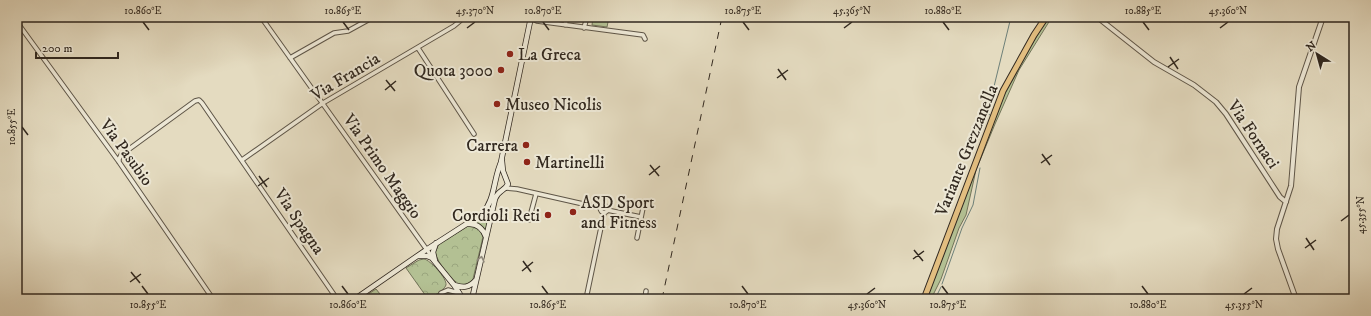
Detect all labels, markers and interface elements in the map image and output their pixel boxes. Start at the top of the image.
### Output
text: 10.860°E [124,5,162,17]
text: 10.865°E [325,5,361,17]
text: 45.370°N [456,5,494,17]
text: 10.870°E [524,5,562,17]
text: 10.875°E [725,5,761,17]
text: 45.365°N [833,5,871,17]
text: 10.880°E [924,5,962,17]
text: 10.885°E [1125,5,1161,17]
text: 45.360°N [1209,5,1247,17]
scale bar [36,34,118,60]
north arrow [1297,34,1337,74]
text: N [1304,39,1319,55]
text: 200 m [42,41,72,56]
place label: La Greca [518,44,582,66]
street label: Via Francia [306,47,385,107]
marker: La Greca [505,49,515,59]
place label: Quota 3000 [414,60,493,82]
marker: Quota 3000 [496,65,506,75]
street label: Variante Grezzanella [930,81,1004,220]
place label: Museo Nicolis [505,94,602,116]
street label: Via Fornaci [1222,95,1284,173]
marker: Museo Nicolis [492,99,502,109]
text: 10.855°E [6,109,18,145]
street label: Via Primo Maggio [337,109,426,223]
street label: Via Pasubio [94,114,158,190]
place label: Carrera [466,135,519,157]
marker: Carrera [521,140,531,150]
place label: Martinelli [535,152,604,174]
marker: Martinelli [522,157,532,167]
street label: Via Spagna [269,184,330,259]
place label: ASD Sport and Fitness [581,192,657,234]
text: 45.355°N [1355,196,1367,234]
place label: Cordioli Reti [452,205,540,227]
marker: ASD Sport and Fitness [568,207,578,217]
marker: Cordioli Reti [543,210,553,220]
one-way arrow [477,256,485,262]
text: 10.855°E [130,299,166,311]
text: 10.860°E [329,299,367,311]
text: 10.865°E [530,299,566,311]
text: 10.870°E [729,299,767,311]
text: 45.360°N [848,299,886,311]
text: 10.875°E [930,299,966,311]
text: 10.880°E [1129,299,1167,311]
text: 45.355°N [1225,299,1263,311]

